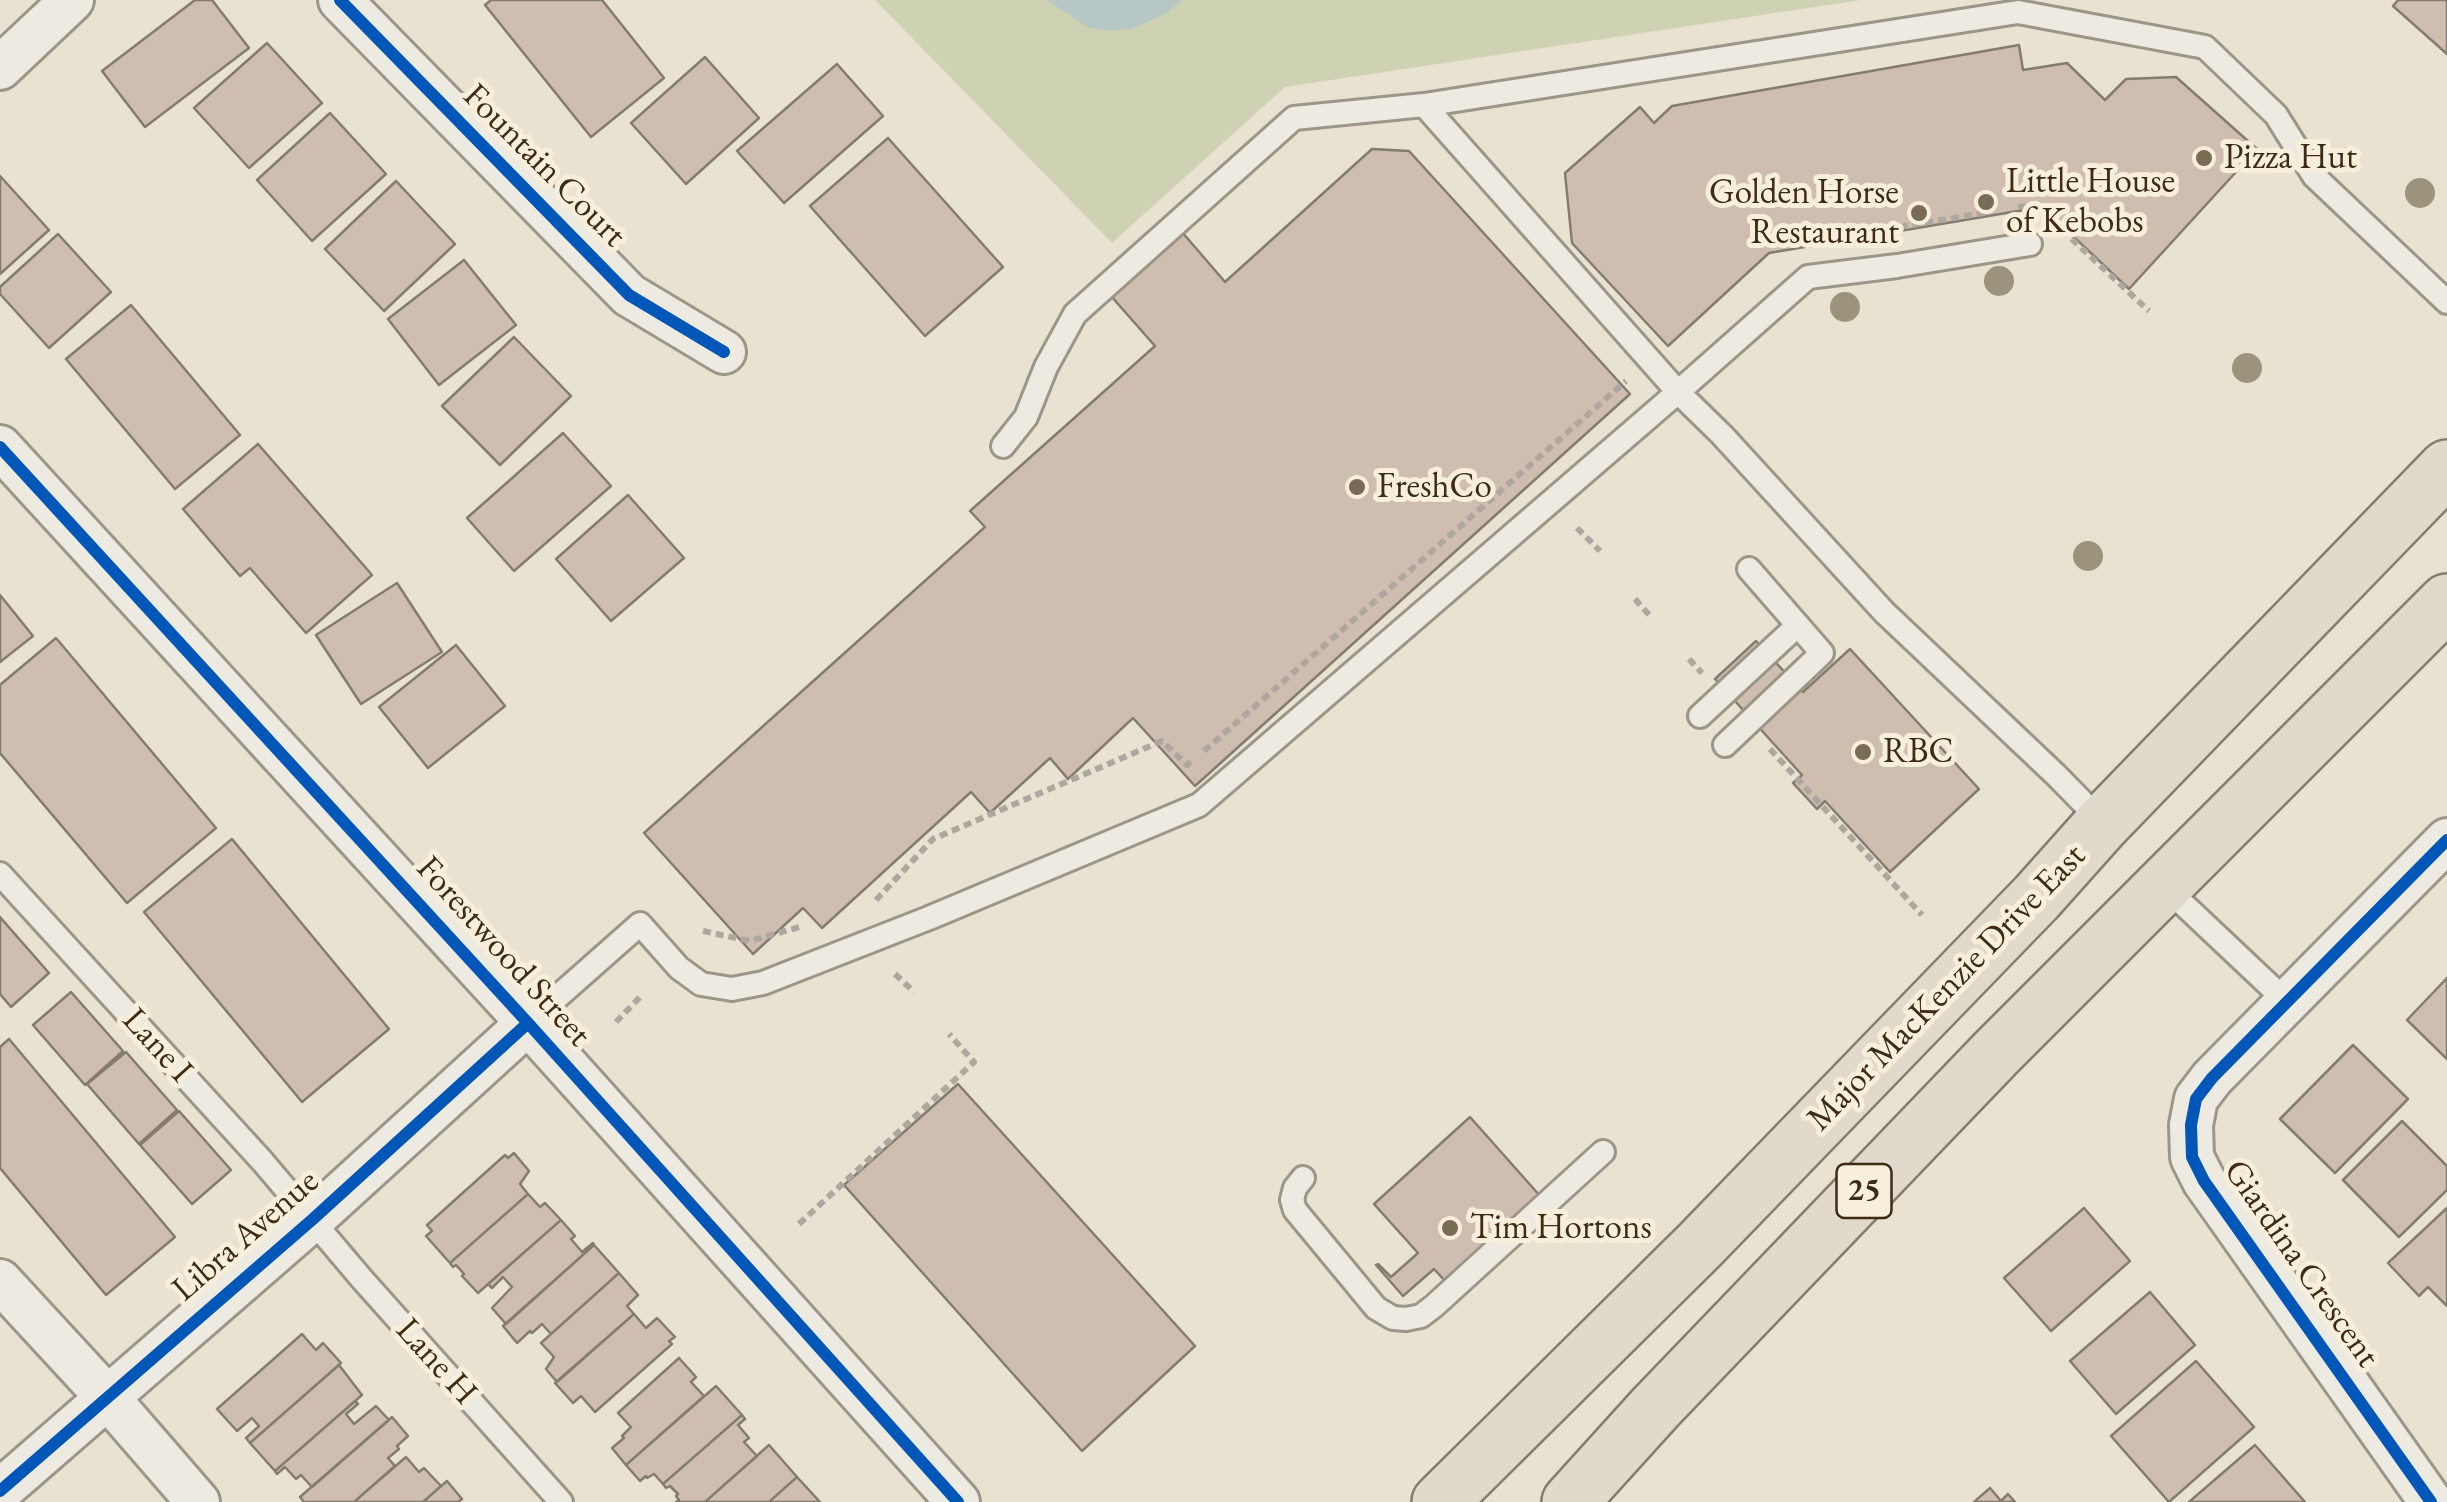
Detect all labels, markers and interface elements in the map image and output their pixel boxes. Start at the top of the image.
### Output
street label: Fountain Court [454,76,634,256]
place label: Pizza Hut [2224,137,2357,179]
marker: Pizza Hut [2193,147,2215,169]
place label: Little House of Kebobs [2006,161,2175,243]
place label: Golden Horse Restaurant [1709,172,1899,254]
marker: Little House of Kebobs [1975,191,1997,213]
marker: Golden Horse Restaurant [1908,202,1930,224]
place label: FreshCo [1377,466,1492,508]
marker: FreshCo [1346,476,1368,498]
place label: RBC [1883,731,1953,773]
marker: RBC [1852,741,1874,763]
street label: Major MacKenzie Drive East [1799,836,2095,1140]
street label: Forestwood Street [407,848,599,1056]
street label: Lane I [113,1000,201,1092]
street label: Giardina Crescent [2214,1152,2388,1376]
street label: Libra Avenue [164,1161,328,1311]
road number: 25 [1836,1164,1892,1218]
place label: Tim Hortons [1470,1207,1652,1249]
marker: Tim Hortons [1439,1217,1461,1239]
street label: Lane H [386,1310,486,1414]

